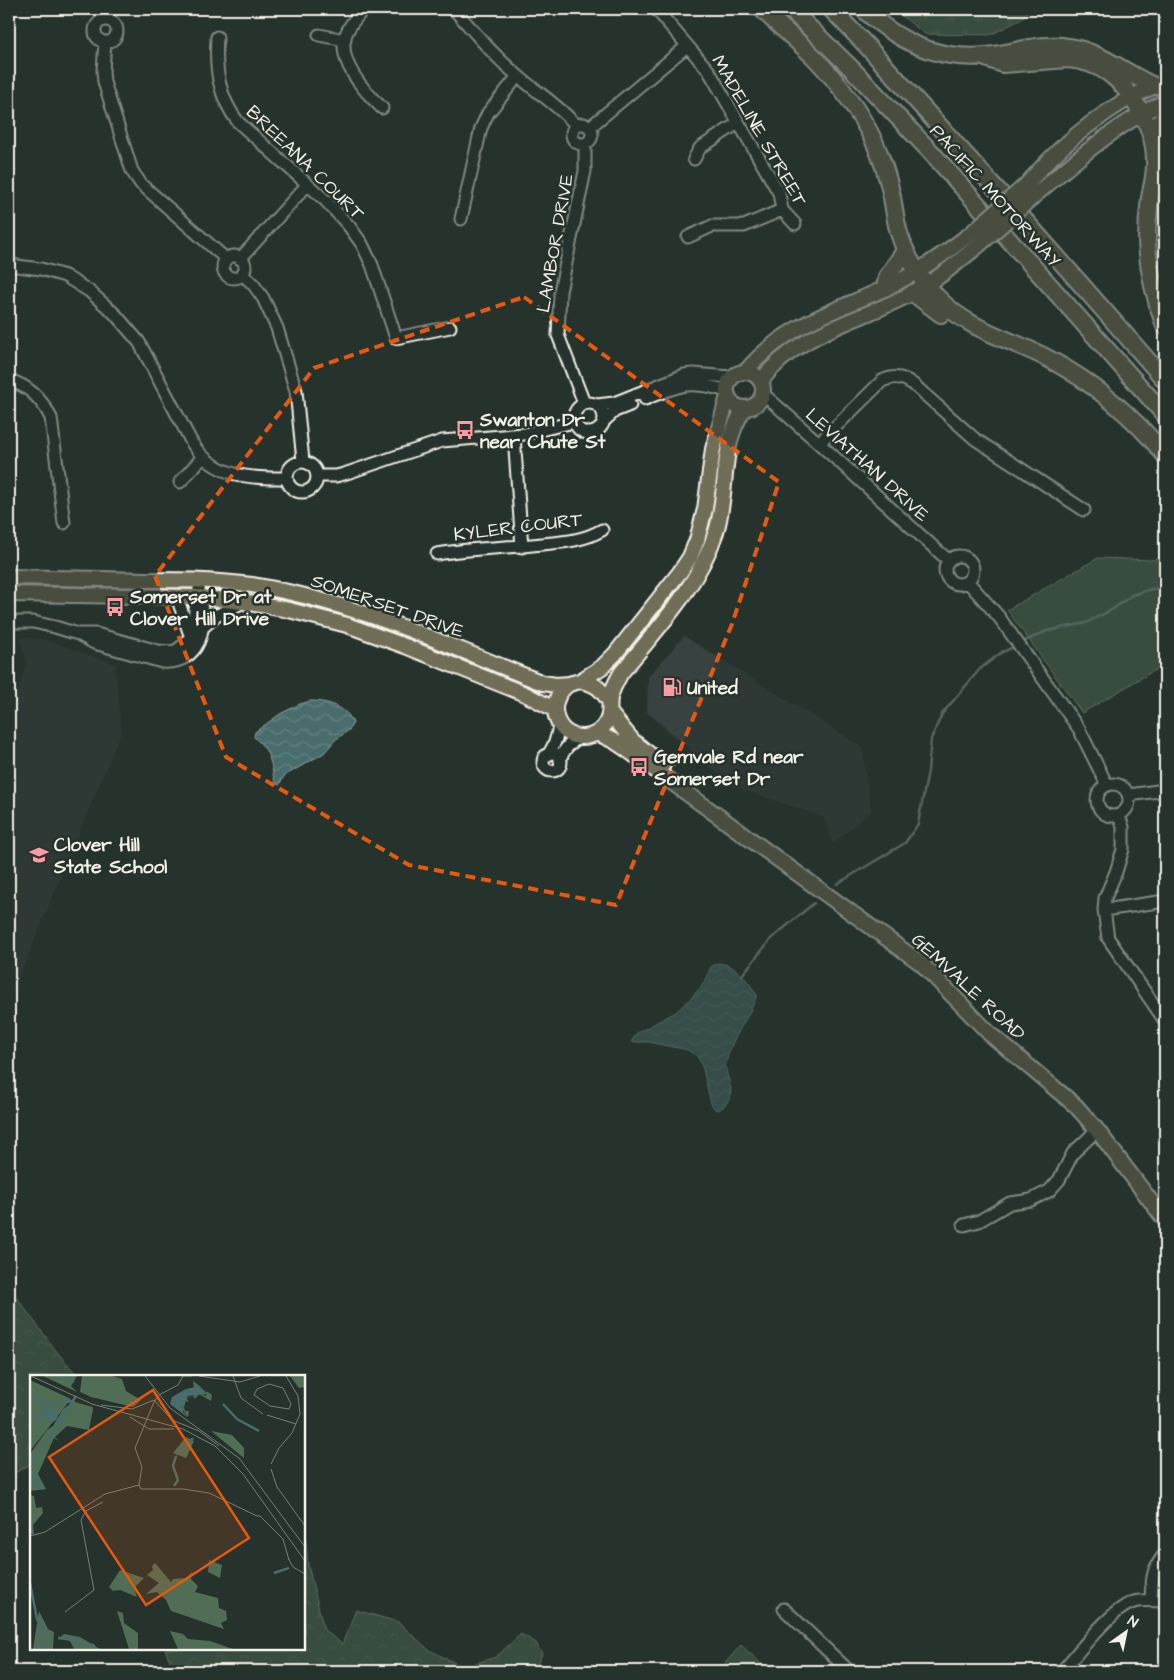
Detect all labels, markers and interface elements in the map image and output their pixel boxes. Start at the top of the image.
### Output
street label: MADELINE STREET [704,50,813,211]
street label: BREEANA COURT [240,99,370,227]
street label: PACIFIC MOTORWAY [923,118,1067,274]
street label: LAMBOR DRIVE [530,172,581,315]
street label: LEVIATHAN DRIVE [799,402,935,528]
place label: Swanton Dr near Chute St [479,407,606,456]
bus stop icon: Swanton Dr near Chute St [454,419,476,441]
street label: KYLER COURT [452,506,584,549]
street label: SOMERSET DRIVE [307,568,468,645]
place label: Somerset Dr at Clover Hill Drive [129,584,272,633]
bus stop icon: Somerset Dr at Clover Hill Drive [104,596,126,618]
place label: United [687,675,738,702]
fuel station icon: United [661,676,683,698]
place label: Gemvale Rd near Somerset Dr [653,744,804,793]
bus stop icon: Gemvale Rd near Somerset Dr [628,756,650,778]
place label: Clover Hill State School [53,832,167,881]
school or university icon: Clover Hill State School [28,844,50,866]
street label: GEMVALE ROAD [905,927,1031,1047]
inset map [30,1375,305,1650]
north arrow [1102,1608,1152,1658]
text: N [1123,1611,1142,1633]

